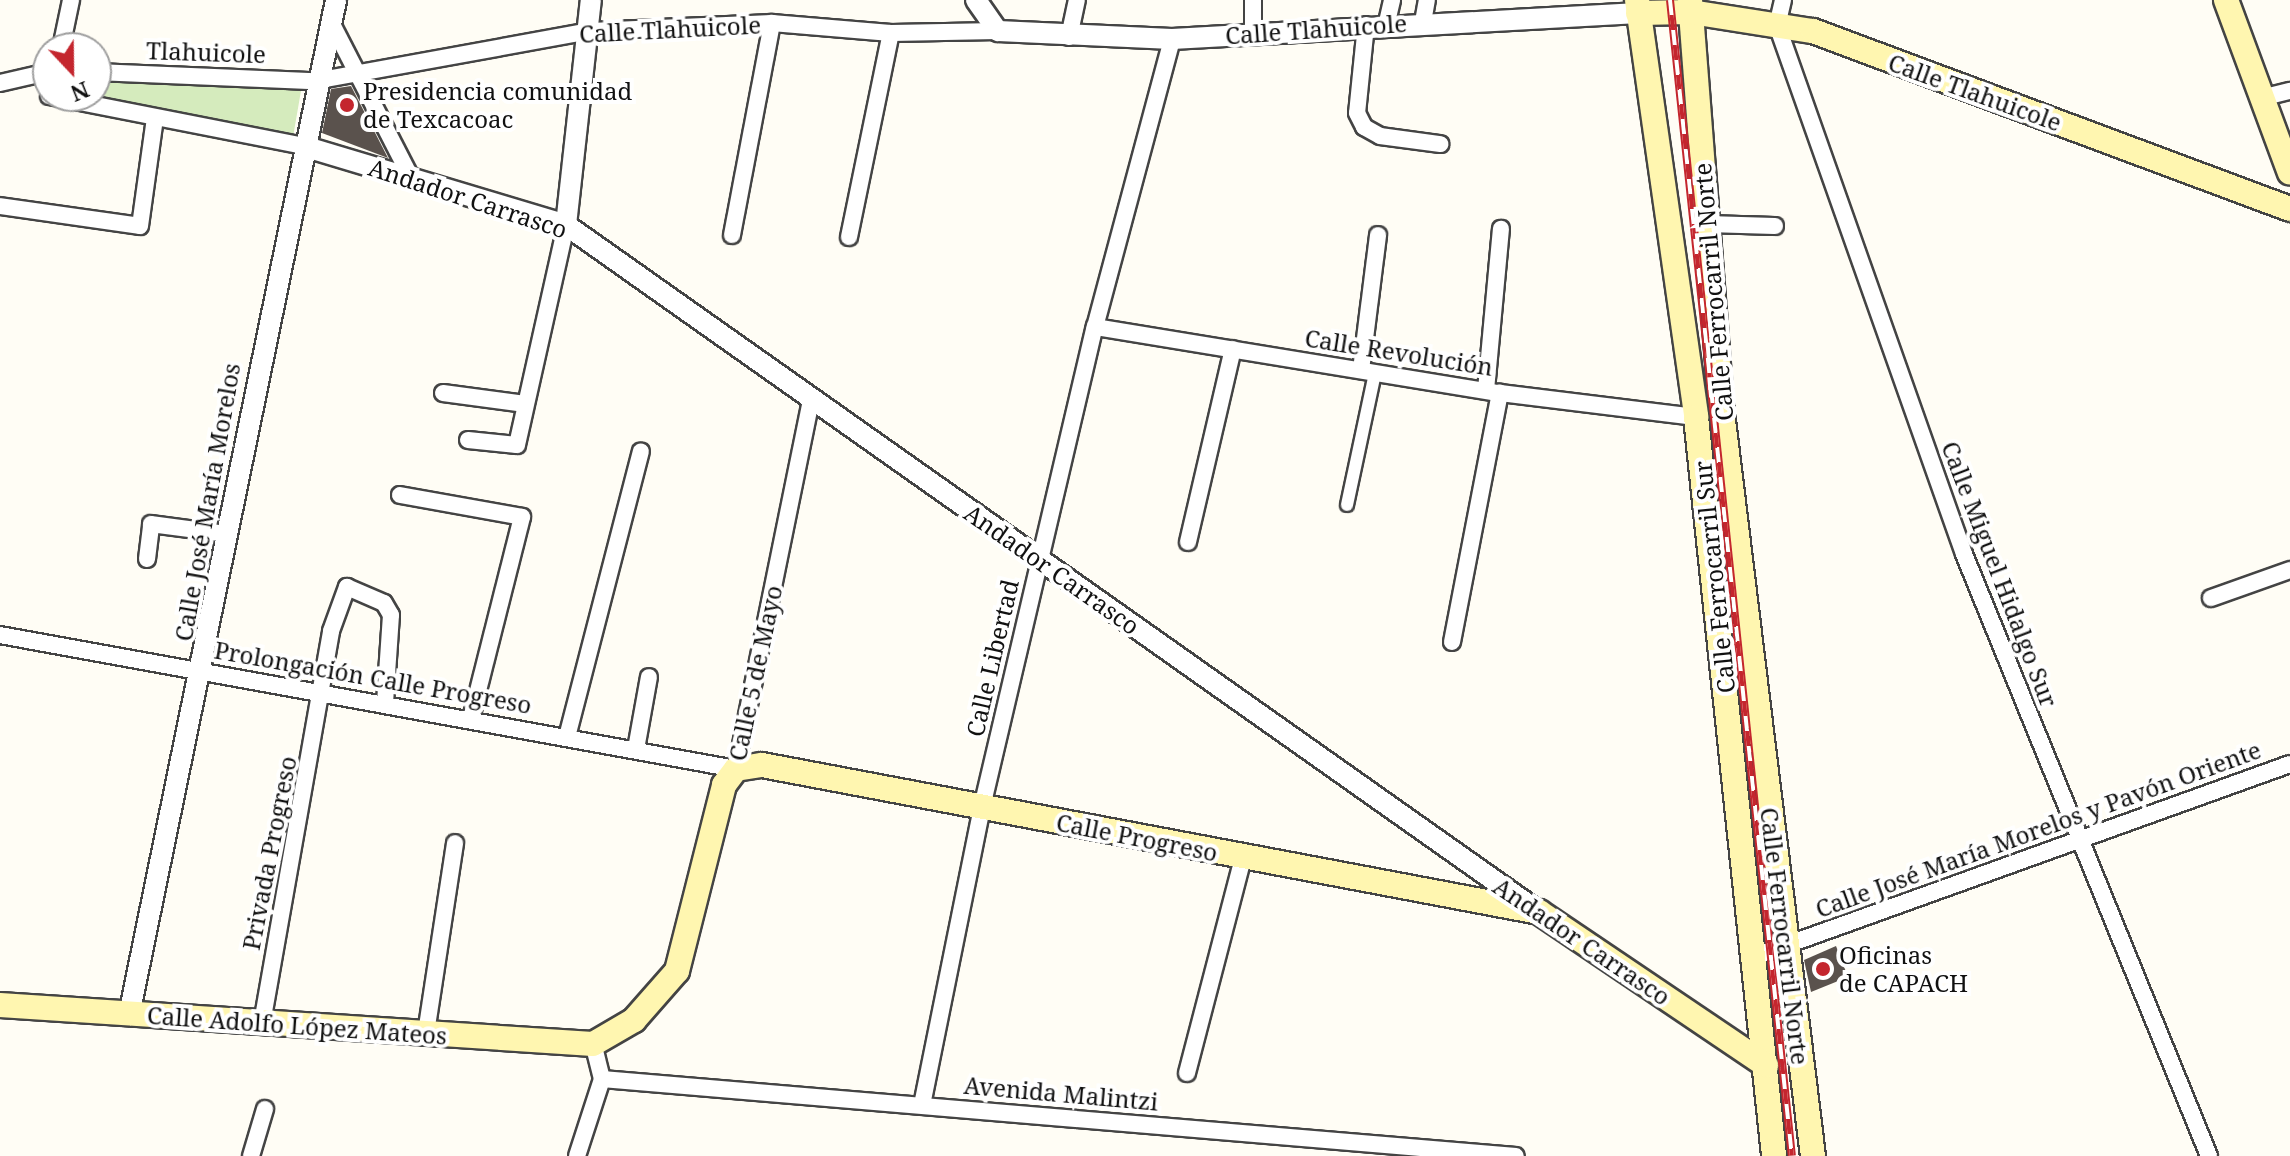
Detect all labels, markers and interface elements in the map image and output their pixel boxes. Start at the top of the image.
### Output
street label: Calle Tlahuicole [1224,8,1408,50]
street label: Calle Tlahuicole [578,10,762,48]
north arrow [32,32,112,112]
street label: Tlahuicole [146,36,266,68]
street label: Calle Tlahuicole [1885,47,2065,137]
text: N [67,75,94,110]
place label: Presidencia comunidad de Texcacoac [363,77,632,133]
marker: Presidencia comunidad de Texcacoac [338,96,356,114]
street label: Andador Carrasco [365,152,571,244]
street label: Calle Ferrocarril Norte [1687,162,1739,422]
street label: Calle Revolución [1303,323,1495,381]
street label: Calle José María Morelos [168,361,246,643]
street label: Calle Miguel Hidalgo Sur [1936,437,2064,711]
street label: Calle Ferrocarril Sur [1687,459,1741,695]
street label: Andador Carrasco [959,498,1145,640]
street label: Calle Libertad [960,577,1024,739]
street label: Calle 5 de Mayo [722,583,788,763]
street label: Prolongación Calle Progreso [212,635,534,719]
street label: Calle José María Morelos y Pavón Oriente [1811,735,2265,923]
street label: Privada Progreso [236,754,302,952]
street label: Calle Ferrocarril Norte [1755,806,1815,1066]
street label: Calle Progreso [1054,807,1220,867]
street label: Andador Carrasco [1488,871,1676,1011]
place label: Oficinas de CAPACH [1839,941,1968,997]
marker: Oficinas de CAPACH [1814,960,1832,978]
street label: Calle Adolfo López Mateos [146,1000,448,1050]
street label: Avenida Malintzi [963,1070,1159,1116]

